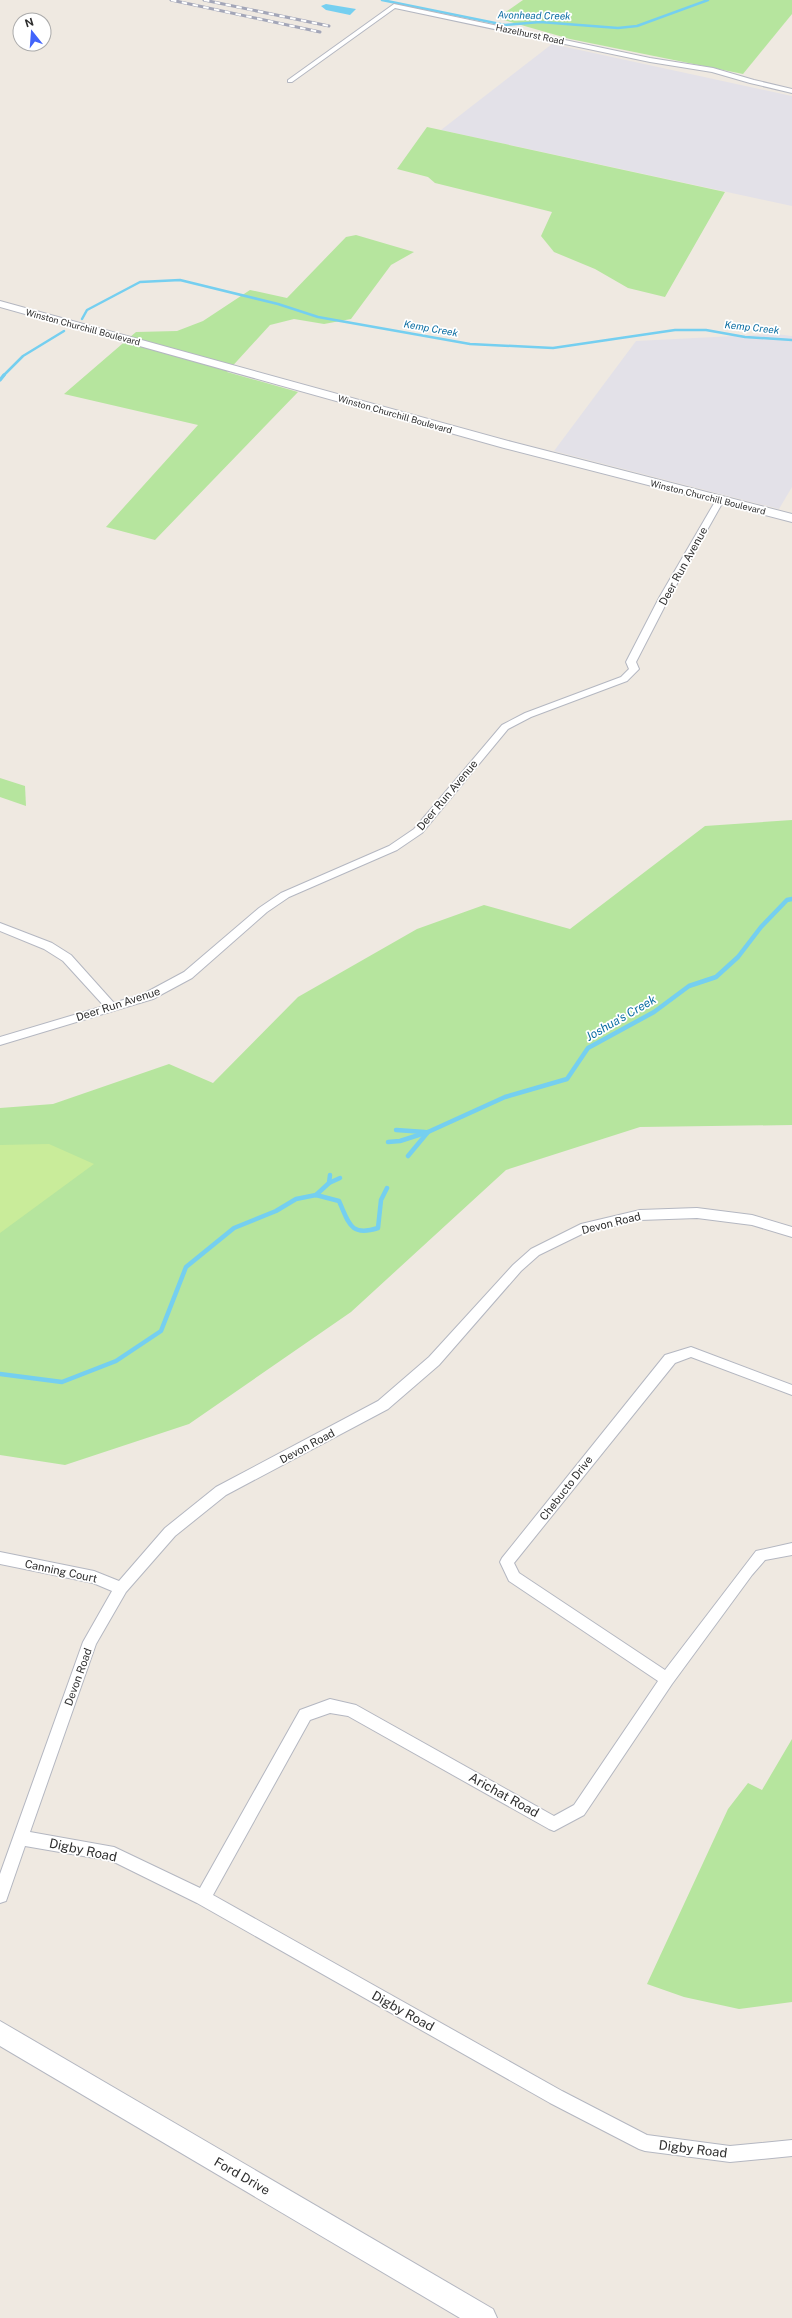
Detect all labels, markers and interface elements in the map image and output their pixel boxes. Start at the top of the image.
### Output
water label: Avonhead Creek [497,8,571,22]
north arrow [12,12,52,52]
text: N [23,15,35,29]
street label: Hazelhurst Road [495,21,565,47]
street label: Winston Churchill Boulevard [24,306,142,348]
water label: Kemp Creek [403,317,460,339]
water label: Kemp Creek [724,318,780,336]
street label: Winston Churchill Boulevard [337,392,453,436]
street label: Winston Churchill Boulevard [649,477,767,517]
street label: Deer Run Avenue [656,525,710,607]
street label: Deer Run Avenue [414,758,480,832]
street label: Deer Run Avenue [74,985,162,1023]
water label: Joshua's Creek [583,992,659,1044]
street label: Devon Road [580,1210,642,1236]
street label: Devon Road [277,1427,337,1465]
street label: Chebucto Drive [537,1454,595,1522]
street label: Canning Court [24,1557,98,1585]
street label: Devon Road [62,1647,94,1707]
street label: Arichat Road [466,1770,542,1820]
street label: Digby Road [48,1836,118,1864]
street label: Digby Road [369,1988,437,2034]
street label: Digby Road [658,2137,728,2161]
street label: Ford Drive [211,2154,273,2198]

